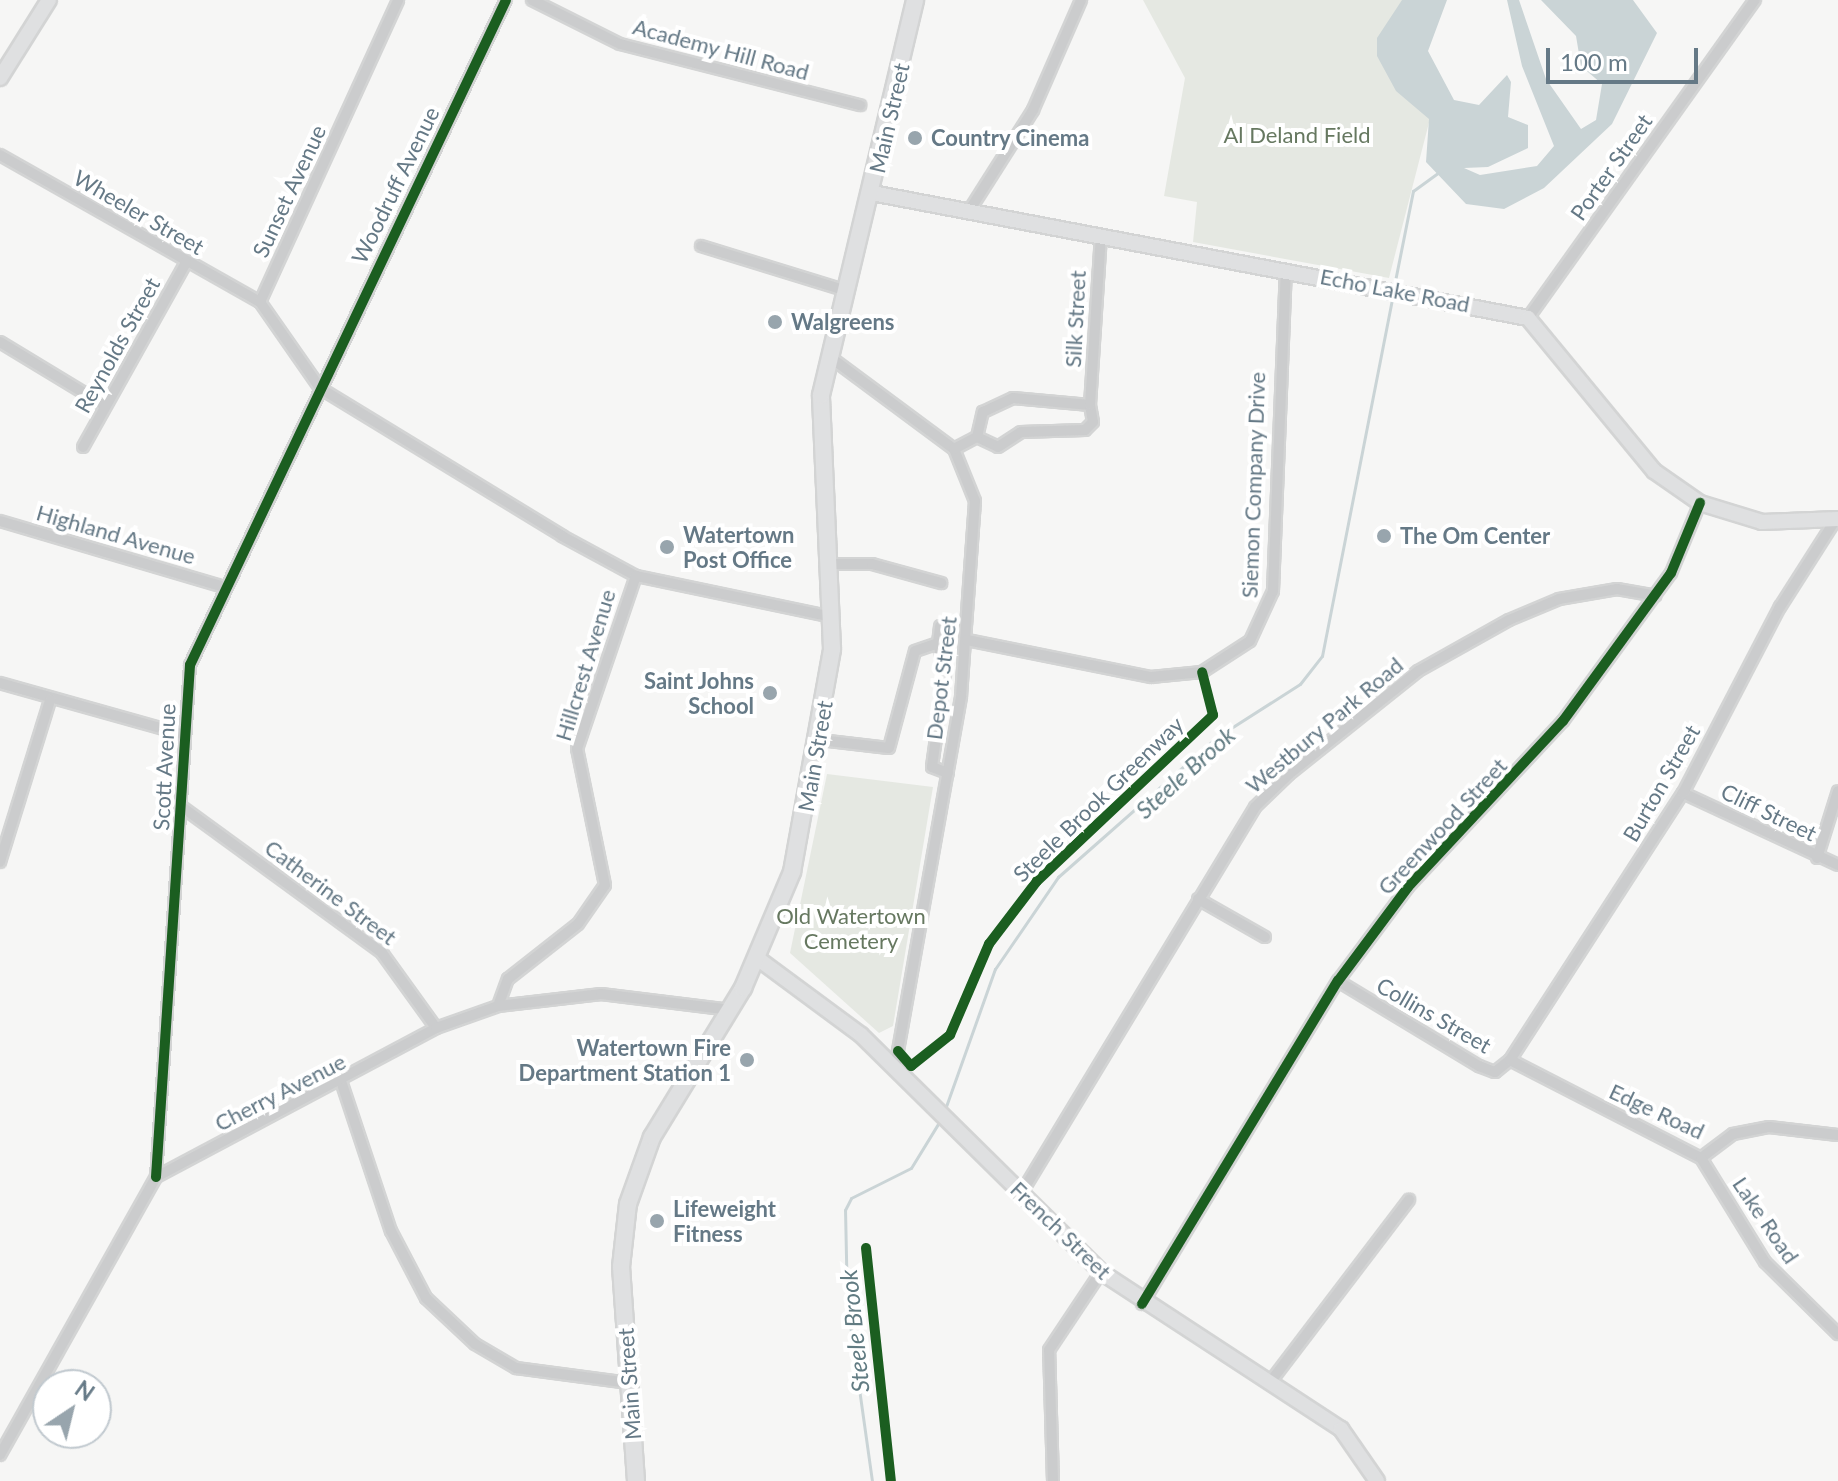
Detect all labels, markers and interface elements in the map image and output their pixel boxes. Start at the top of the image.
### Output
street label: Academy Hill Road [630,13,812,85]
scale bar [1550,32,1702,82]
text: 100 m [1560,47,1628,76]
street label: Main Street [864,60,914,176]
street label: Woodruff Avenue [345,102,445,268]
street label: Porter Street [1565,109,1657,225]
street label: Sunset Avenue [247,120,331,262]
park label: Al Deland Field [1223,122,1371,148]
place label: Country Cinema [931,125,1090,151]
marker: Country Cinema [906,129,924,147]
street label: Wheeler Street [69,164,209,260]
street label: Echo Lake Road [1318,263,1472,317]
street label: Silk Street [1059,270,1091,368]
street label: Reynolds Street [69,273,165,417]
place label: Walgreens [791,309,894,335]
marker: Walgreens [766,313,784,331]
street label: Siemon Company Drive [1236,371,1270,599]
street label: Highland Avenue [33,499,199,569]
place label: Watertown Post Office [683,521,794,572]
place label: The Om Center [1400,523,1550,549]
marker: The Om Center [1375,527,1393,545]
marker: Watertown Post Office [658,538,676,556]
street label: Hillcrest Avenue [549,586,621,744]
street label: Depot Street [920,615,962,741]
street label: Westbury Park Road [1240,651,1408,799]
place label: Saint Johns School [643,667,754,718]
marker: Saint Johns School [761,684,779,702]
street label: Main Street [792,698,838,814]
street label: Scott Avenue [147,702,181,832]
street label: Steele Brook Greenway [1007,711,1189,887]
water label: Steele Brook [1129,720,1241,824]
street label: Burton Street [1617,720,1705,846]
street label: Greenwood Street [1372,752,1512,900]
street label: Cliff Street [1717,777,1821,847]
street label: Catherine Street [260,834,402,950]
park label: Old Watertown Cemetery [776,902,926,954]
street label: Collins Street [1372,972,1496,1058]
place label: Watertown Fire Department Station 1 [519,1034,731,1086]
street label: Cherry Avenue [210,1047,350,1137]
marker: Watertown Fire Department Station 1 [738,1051,756,1069]
street label: Edge Road [1605,1078,1709,1144]
street label: Lake Road [1727,1172,1805,1268]
street label: French Street [1005,1176,1117,1284]
place label: Lifeweight Fitness [673,1195,776,1246]
marker: Lifeweight Fitness [648,1212,666,1230]
water label: Steele Brook [833,1268,875,1394]
street label: Main Street [612,1327,646,1441]
north arrow [32,1369,112,1449]
text: N [70,1375,100,1406]

